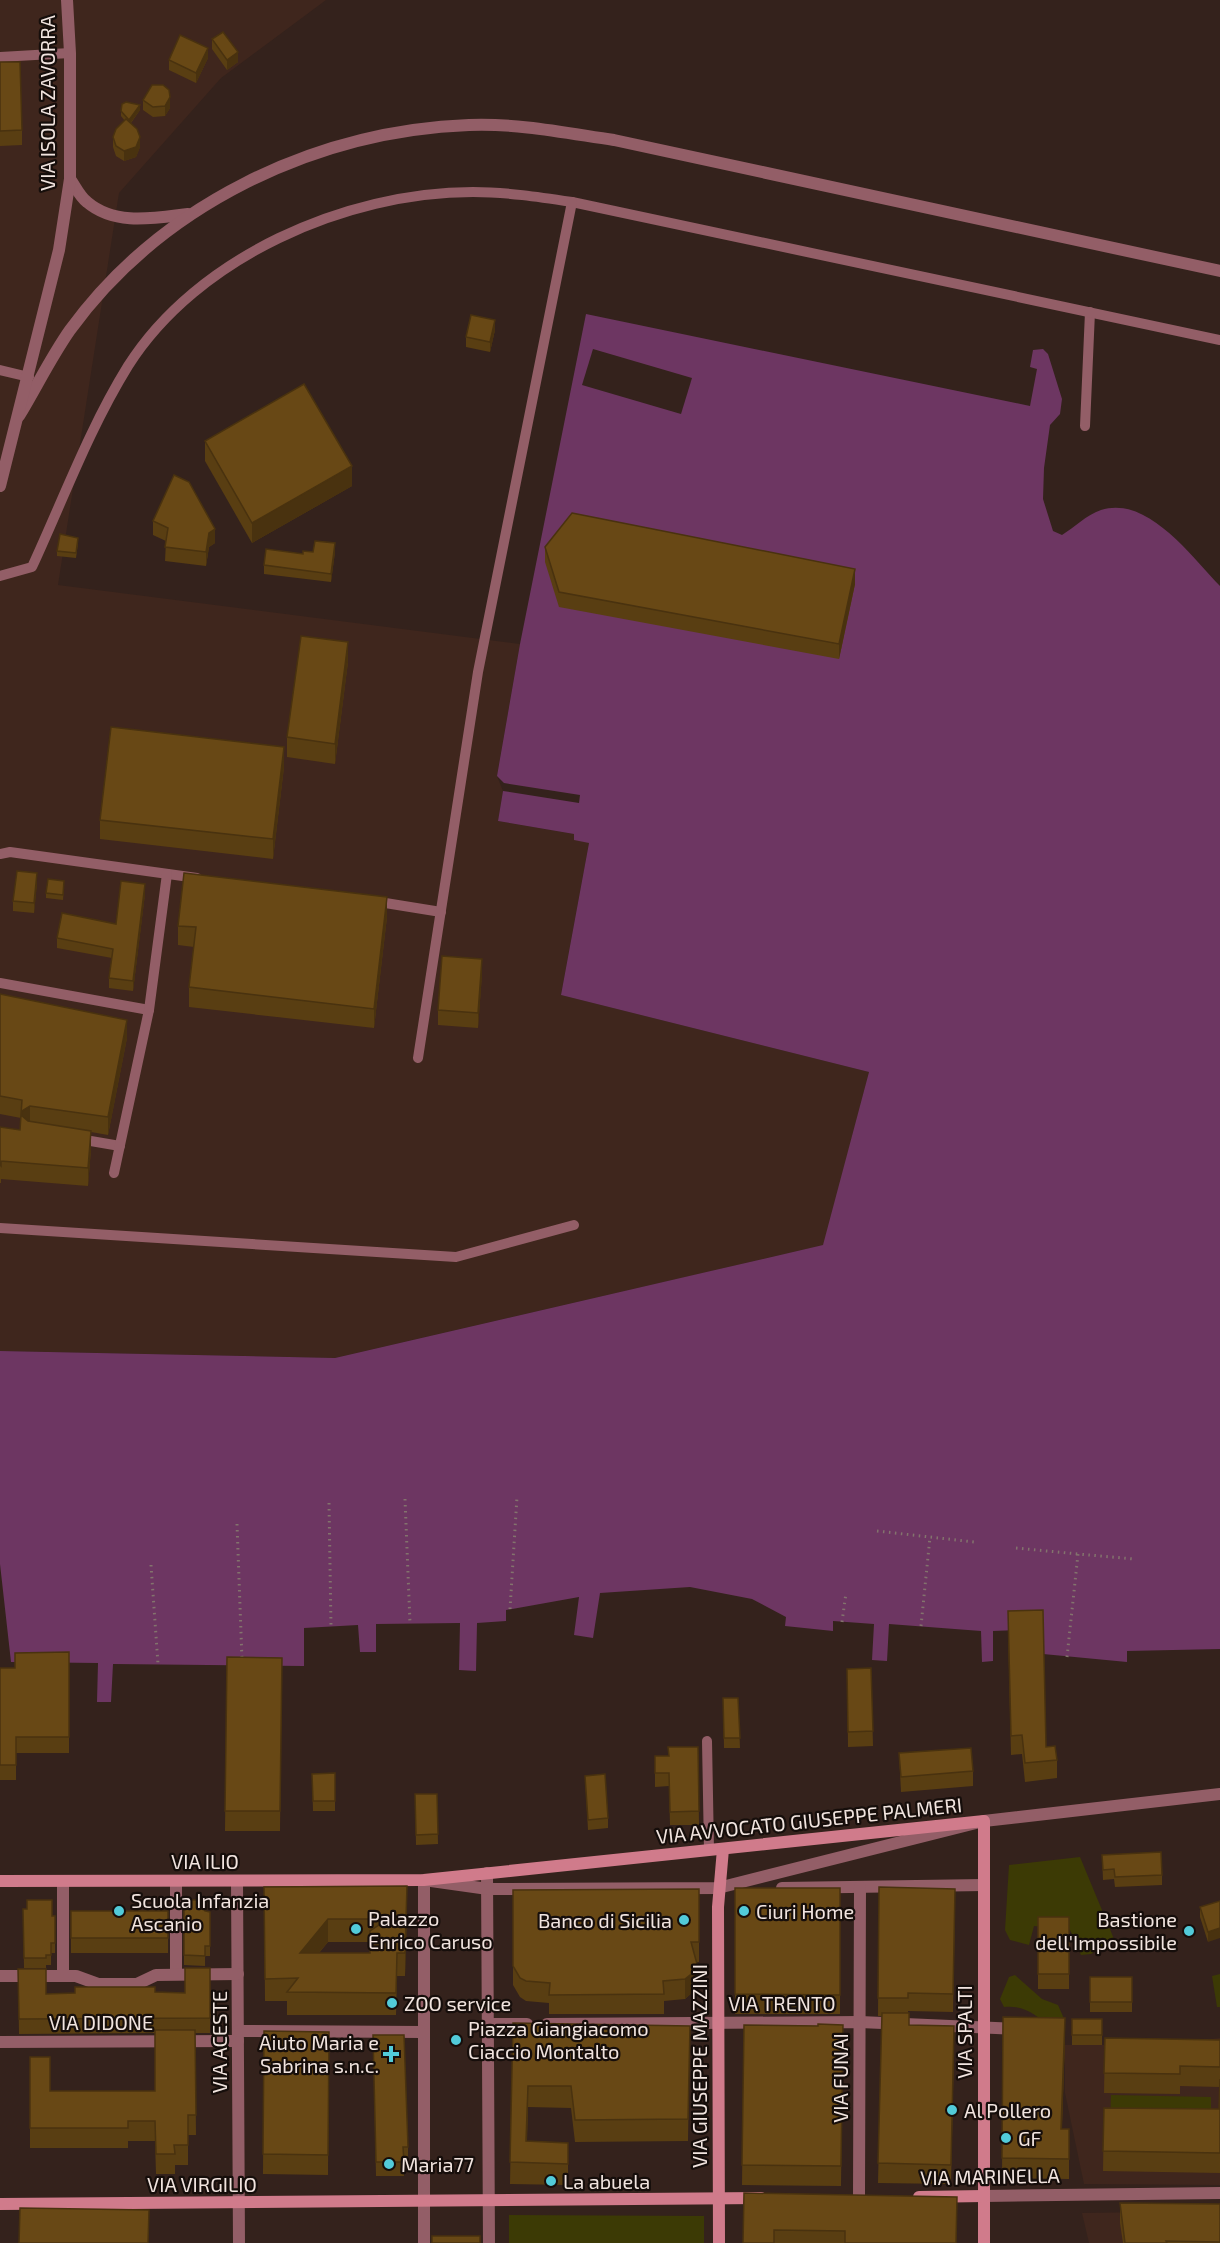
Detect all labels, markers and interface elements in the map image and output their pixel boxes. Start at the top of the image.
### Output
street label: VIA ISOLA ZAVORRA [35,14,59,191]
street label: VIA AVVOCATO GIUSEPPE PALMERI [655,1792,963,1848]
street label: VIA ILIO [171,1849,239,1873]
place label: Scuola Infanzia Ascanio [131,1888,269,1935]
place label: Ciuri Home [756,1899,854,1923]
marker: Scuola Infanzia Ascanio [112,1904,126,1918]
marker: Ciuri Home [737,1904,751,1918]
place label: Palazzo Enrico Caruso [368,1906,493,1953]
place label: Bastione dell'Impossibile [1035,1907,1177,1954]
place label: Banco di Sicilia [538,1908,672,1932]
marker: Banco di Sicilia [677,1913,691,1927]
marker: Palazzo Enrico Caruso [349,1922,363,1936]
marker: Bastione dell'Impossibile [1182,1924,1196,1938]
street label: VIA GIUSEPPE MAZZINI [687,1964,711,2168]
street label: VIA SPALTI [952,1985,976,2079]
street label: VIA ACESTE [207,1991,231,2093]
place label: ZOO service [404,1991,511,2015]
street label: VIA TRENTO [728,1991,836,2015]
marker: ZOO service [385,1996,399,2010]
street label: VIA DIDONE [49,2010,153,2034]
place label: Piazza Giangiacomo Ciaccio Montalto [468,2016,649,2063]
place label: Aiuto Maria e Sabrina s.n.c. [259,2030,379,2077]
marker: Piazza Giangiacomo Ciaccio Montalto [449,2033,463,2047]
street label: VIA FUNAI [828,2033,852,2123]
marker: Aiuto Maria e Sabrina s.n.c. [384,2047,398,2061]
place label: Al Pollero [964,2098,1051,2122]
marker: Al Pollero [945,2103,959,2117]
place label: GF [1018,2126,1042,2150]
marker: GF [999,2131,1013,2145]
place label: Maria77 [401,2152,474,2176]
marker: Maria77 [382,2157,396,2171]
street label: VIA MARINELLA [920,2163,1061,2189]
place label: La abuela [563,2169,650,2193]
street label: VIA VIRGILIO [147,2172,257,2196]
marker: La abuela [544,2174,558,2188]

